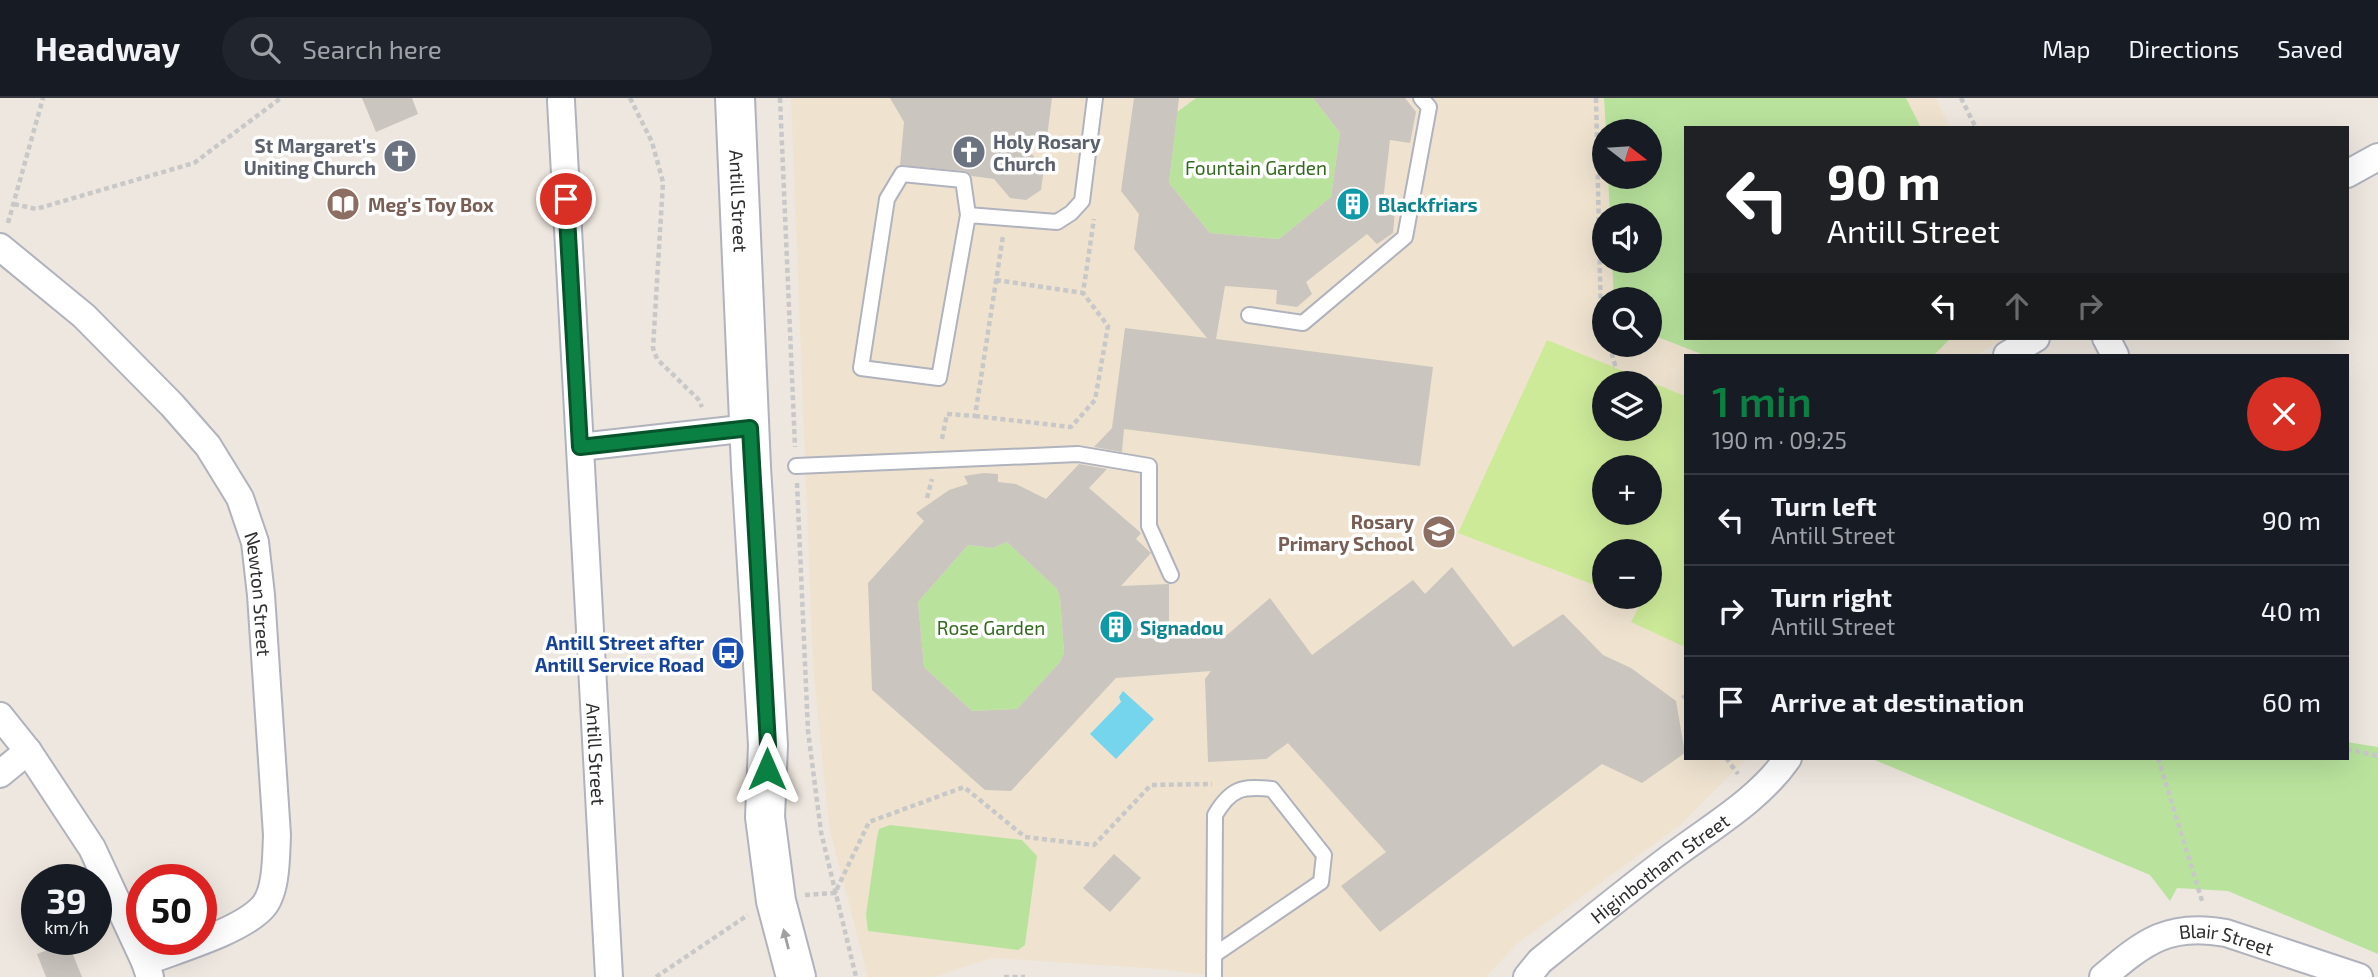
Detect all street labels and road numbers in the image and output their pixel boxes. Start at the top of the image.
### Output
street label: Antill Street [726,149,753,253]
street label: Newton Street [241,528,277,657]
street label: Antill Street [582,702,611,806]
street label: Higinbotham Street [1585,808,1733,928]
street label: Blair Street [2177,918,2277,959]

